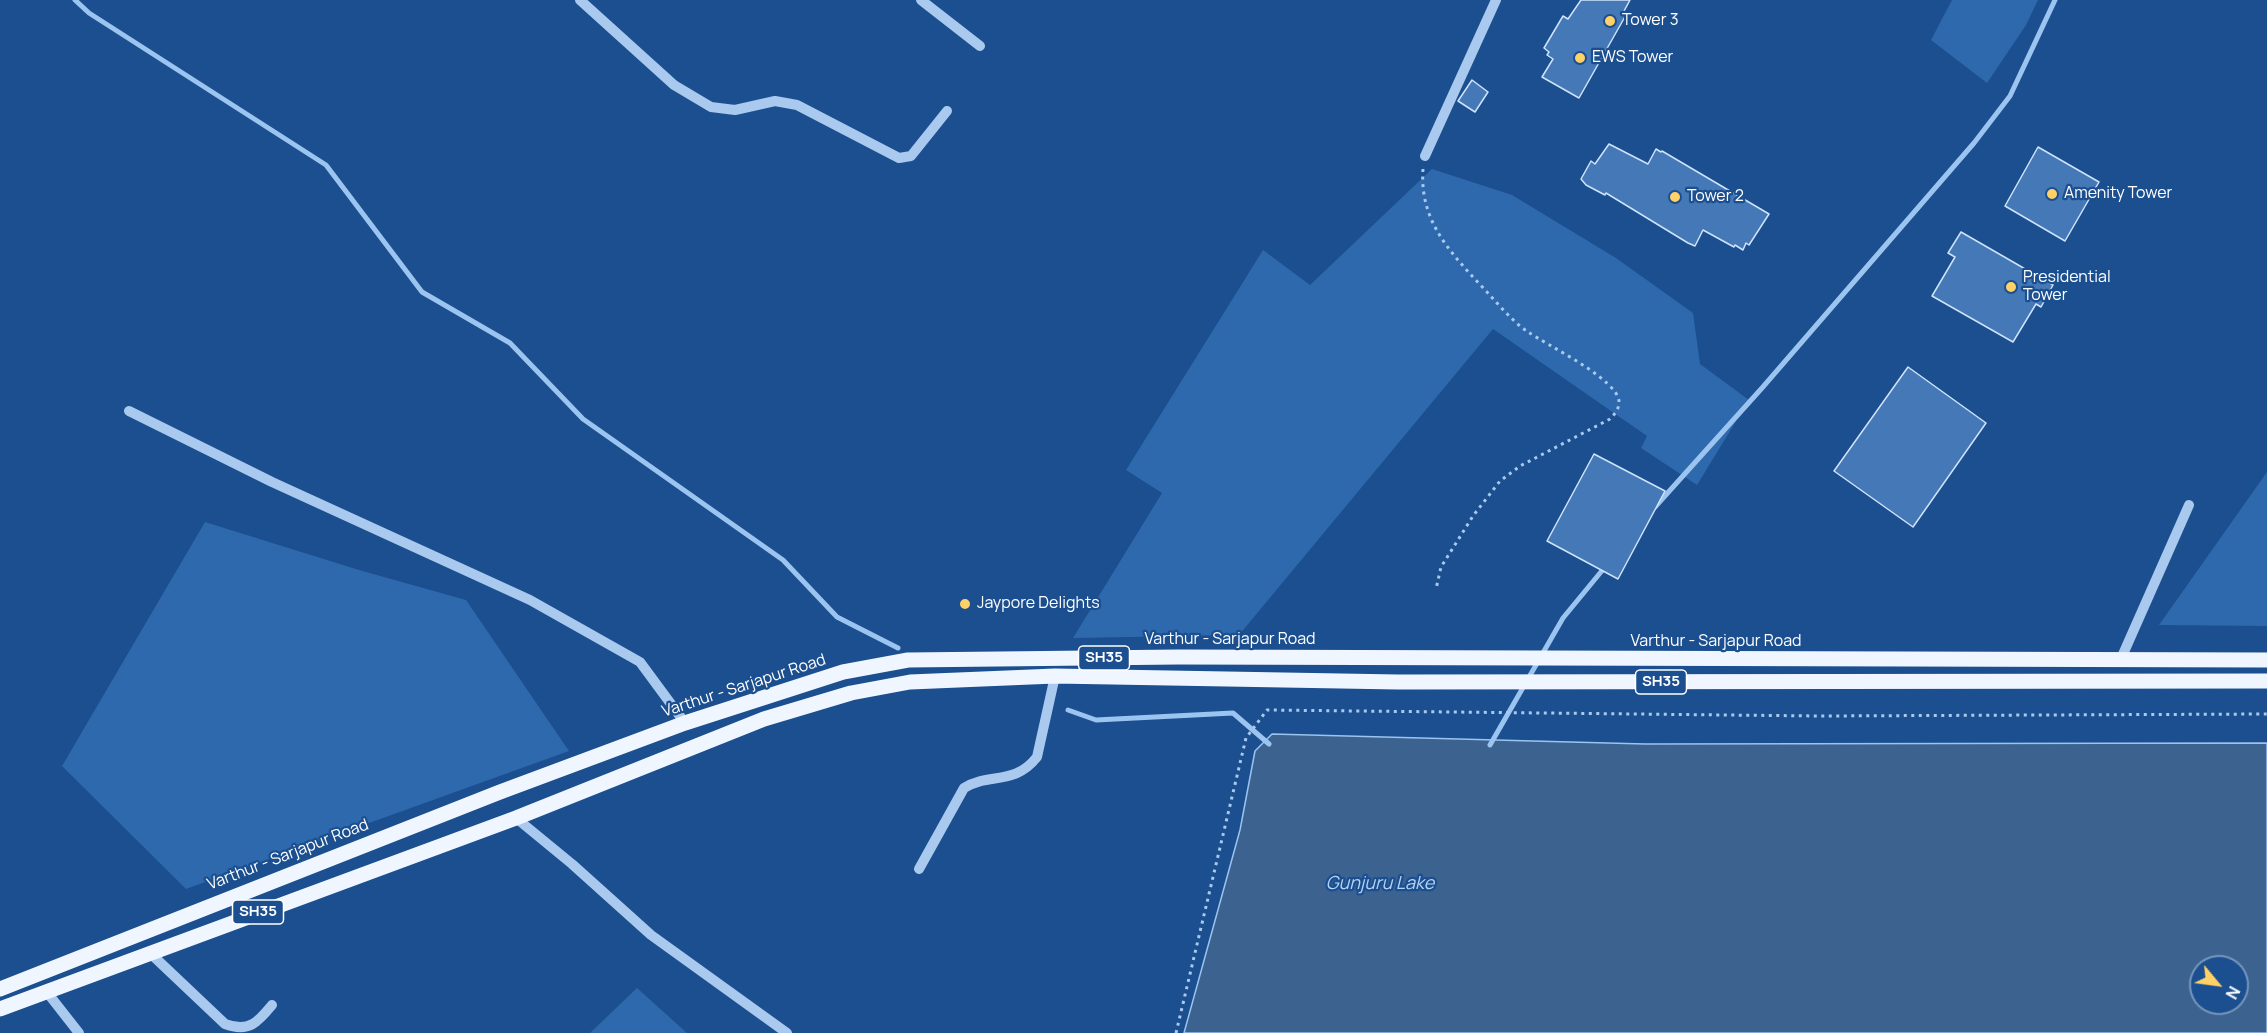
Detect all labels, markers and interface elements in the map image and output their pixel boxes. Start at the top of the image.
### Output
place label: Tower 3 [1622,11,1679,31]
marker: Tower 3 [1603,14,1617,28]
place label: EWS Tower [1592,48,1673,68]
marker: EWS Tower [1573,51,1587,65]
place label: Amenity Tower [2064,184,2172,204]
place label: Tower 2 [1687,187,1744,207]
marker: Amenity Tower [2045,187,2059,201]
marker: Tower 2 [1668,190,1682,204]
place label: Presidential Tower [2023,268,2111,306]
marker: Presidential Tower [2004,280,2018,294]
place label: Jaypore Delights [977,594,1100,614]
marker: Jaypore Delights [958,597,972,611]
street label: Varthur - Sarjapur Road [1144,630,1316,650]
street label: Varthur - Sarjapur Road [1630,632,1802,652]
road number: SH35 [1078,646,1130,670]
street label: Varthur - Sarjapur Road [660,650,828,722]
road number: SH35 [1636,670,1686,694]
street label: Varthur - Sarjapur Road [205,815,371,895]
water label: Gunjuru Lake [1326,873,1434,895]
road number: SH35 [232,900,284,924]
north arrow [2189,955,2249,1015]
text: N [2221,982,2245,1003]

